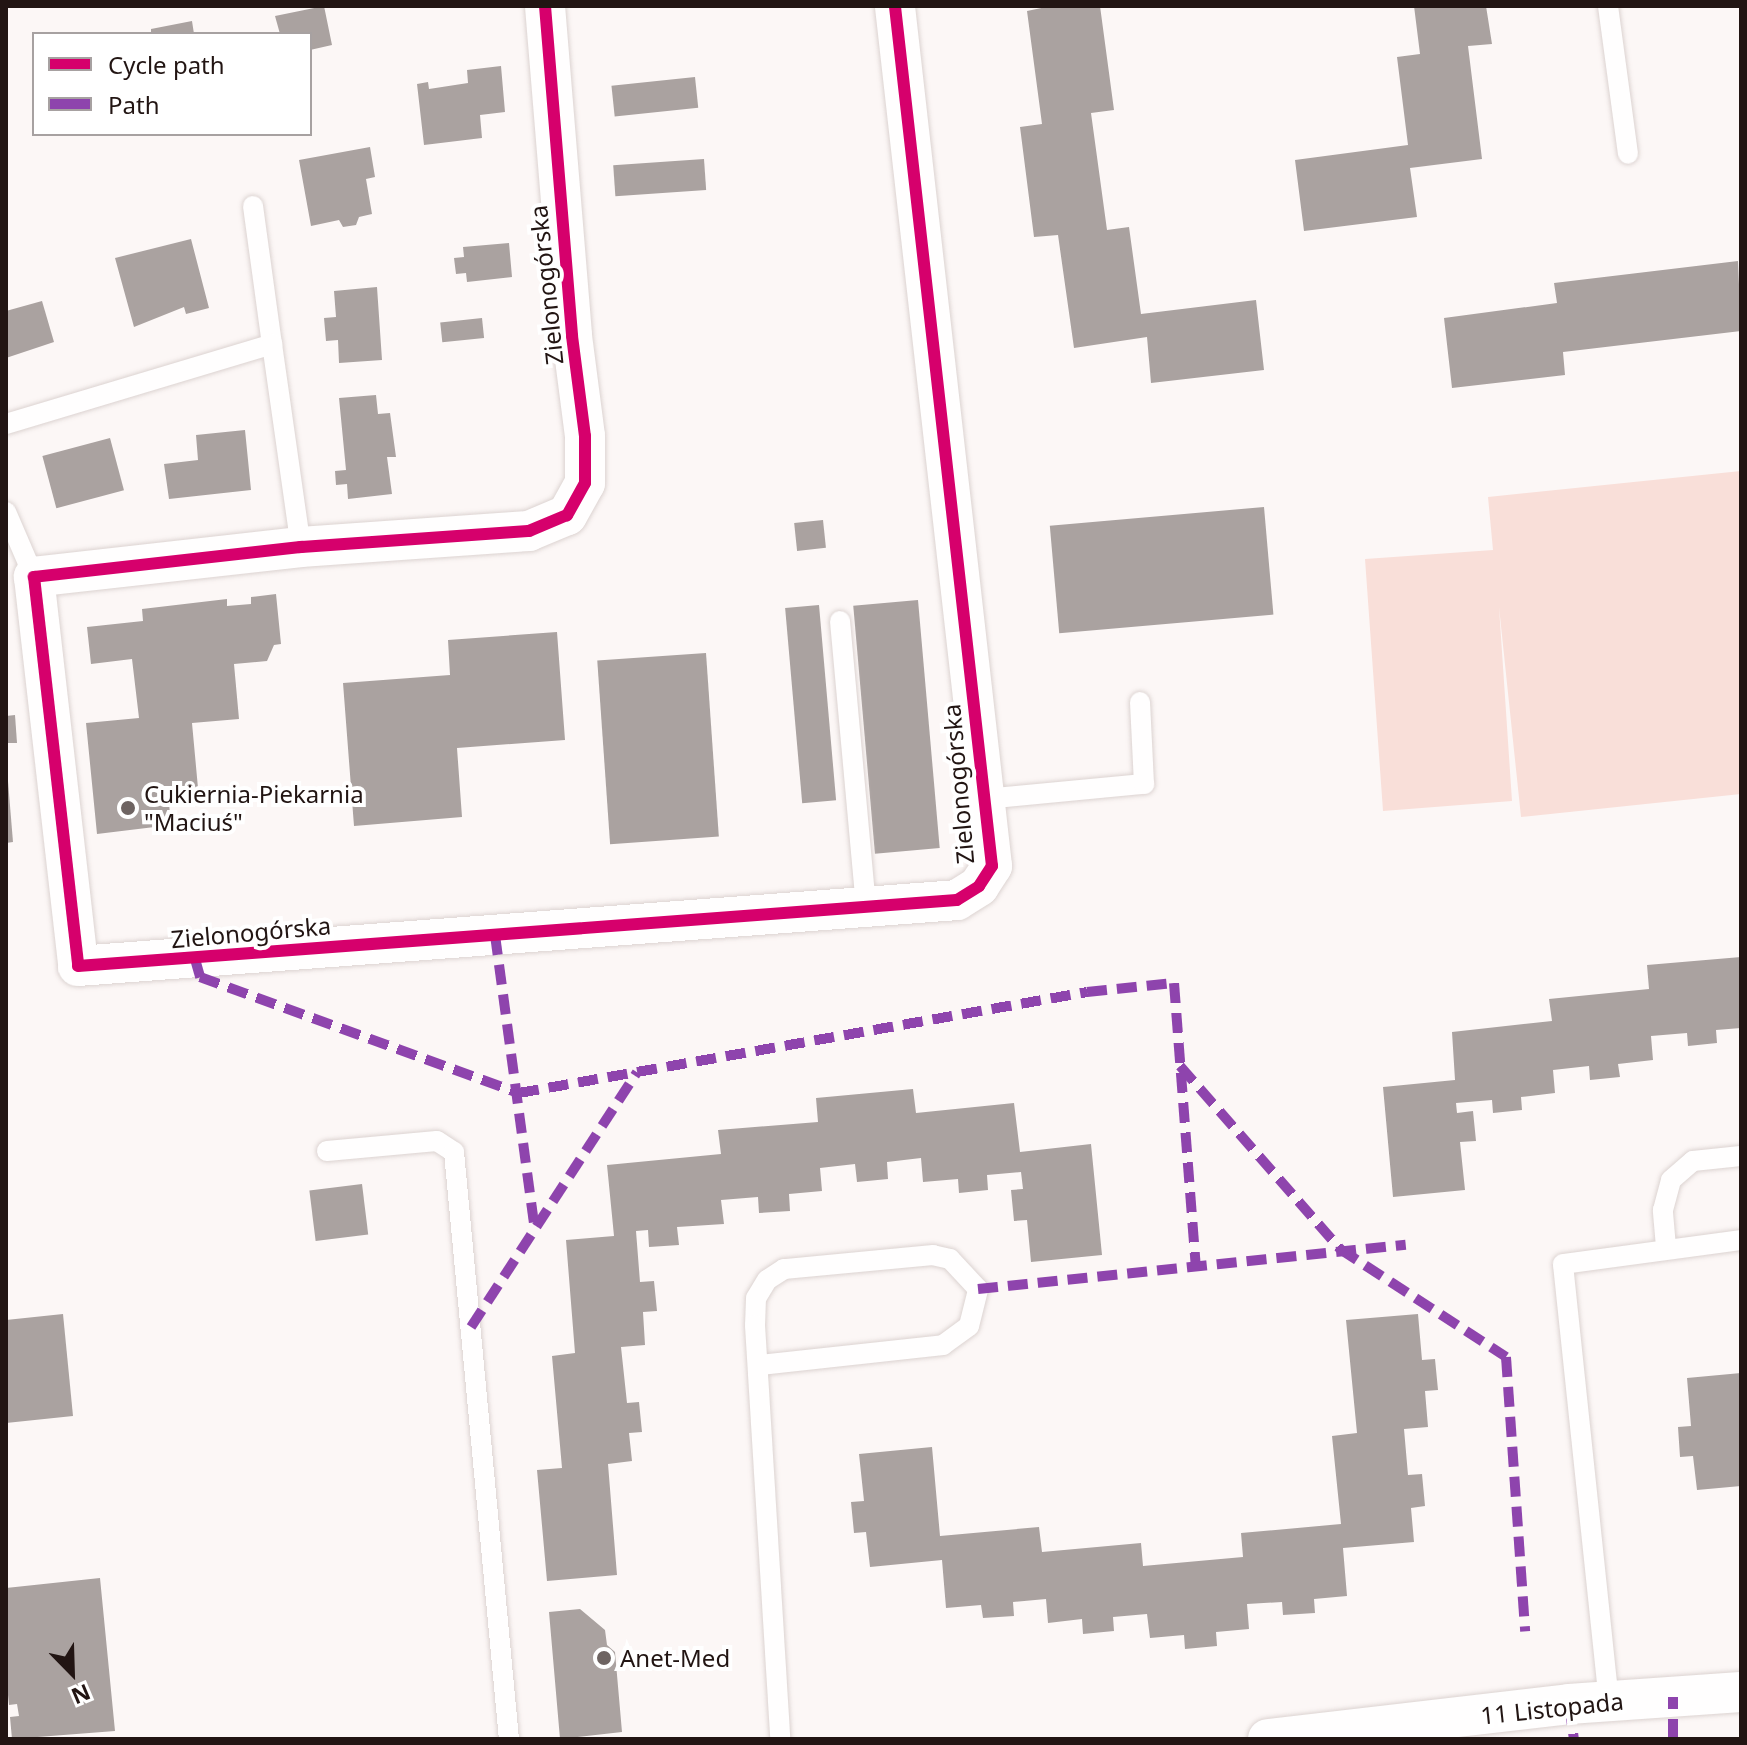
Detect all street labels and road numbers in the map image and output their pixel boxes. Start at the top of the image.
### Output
street label: Zielonogórska [523,204,569,366]
street label: Zielonogórska [937,703,979,865]
street label: Zielonogórska [170,911,332,953]
street label: 11 Listopada [1479,1686,1625,1730]

